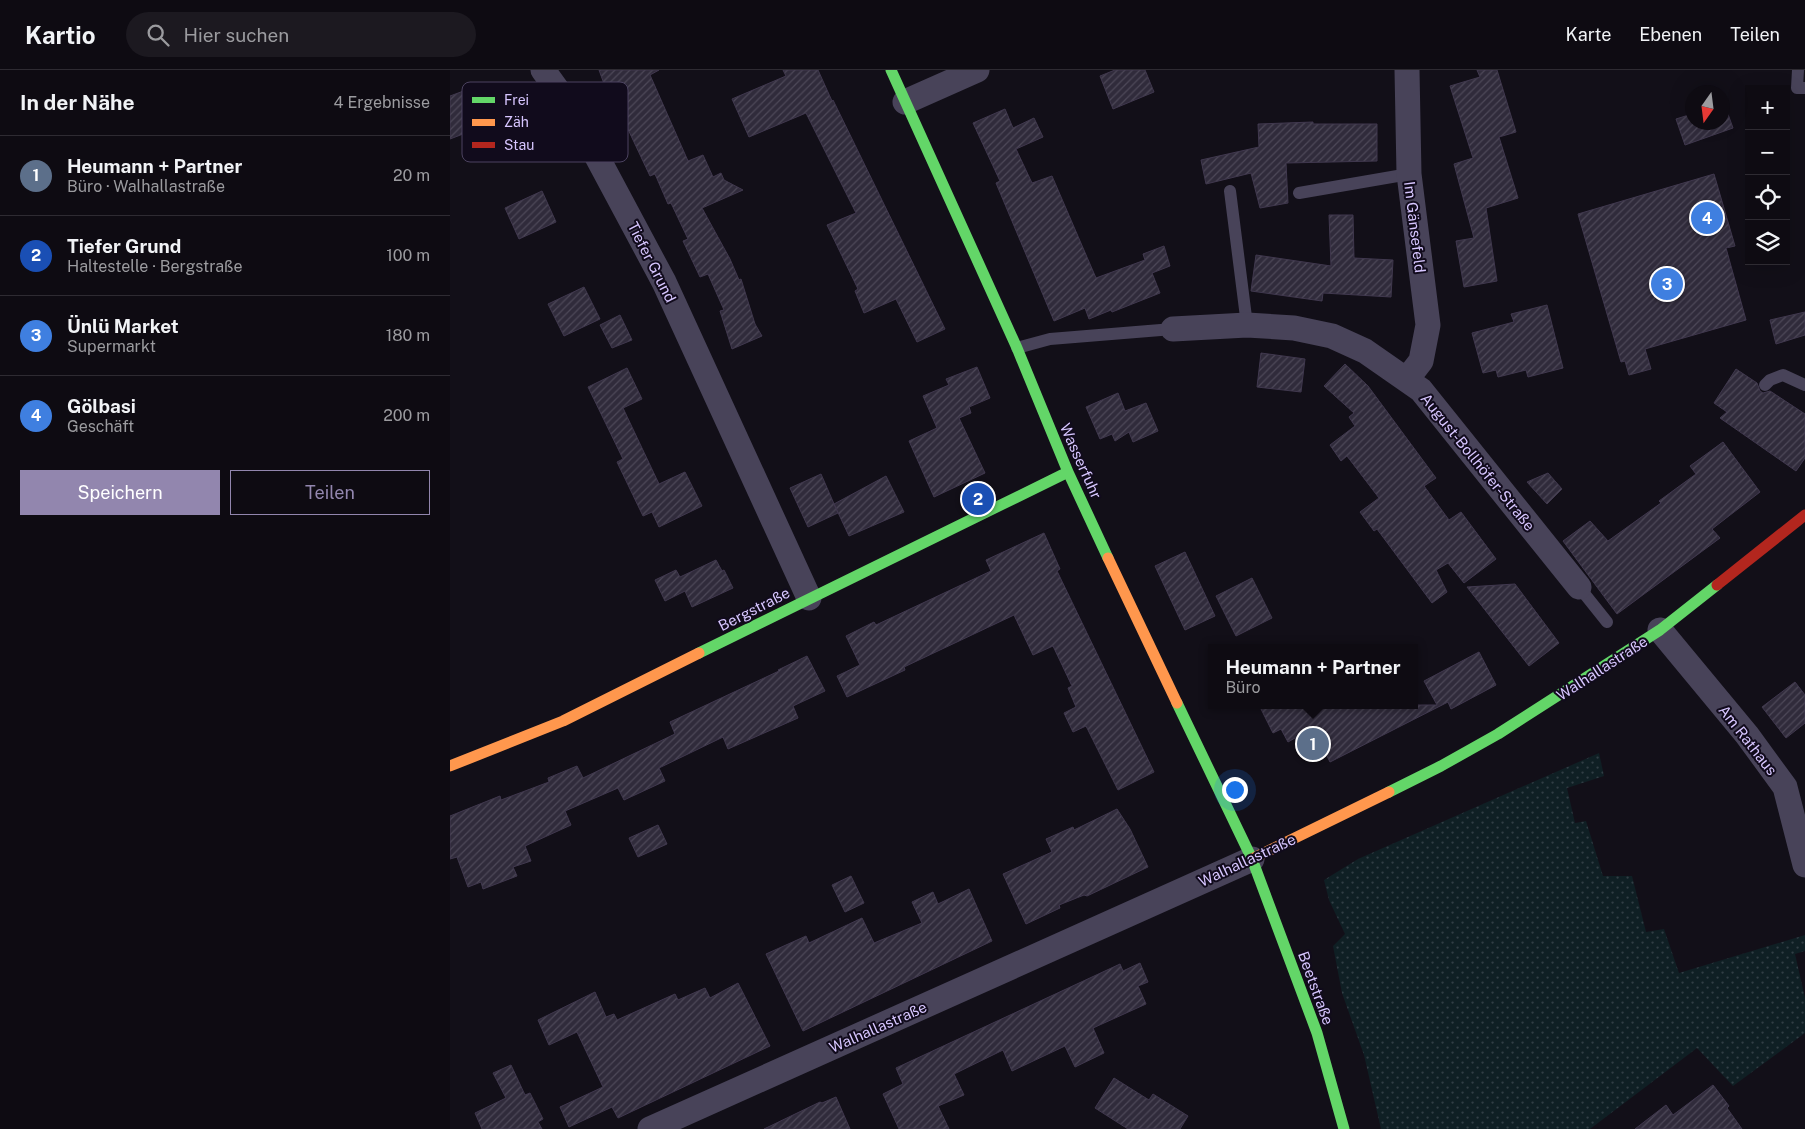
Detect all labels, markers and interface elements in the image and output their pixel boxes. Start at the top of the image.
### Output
search box [126,12,476,57]
text: Kartio [25,21,96,49]
icon: search [144,21,172,49]
text: Hier suchen [184,24,289,46]
text: Karte [1566,24,1611,45]
text: Ebenen [1639,24,1702,45]
text: Teilen [1730,24,1780,45]
legend [462,82,628,162]
north arrow [1685,85,1730,130]
map controls [1745,85,1790,265]
button: + [1745,85,1790,130]
text: In der Nähe [20,90,135,115]
text: Frei [504,92,529,108]
text: 4 Ergebnisse [334,93,430,112]
text: Zäh [504,114,529,130]
button: − [1745,130,1790,175]
text: Stau [504,137,534,153]
text: Heumann + Partner [67,155,242,177]
text: 1 [33,166,39,185]
text: 20 m [393,166,430,185]
button: locate [1745,175,1790,220]
text: Büro · Walhallastraße [67,177,225,196]
street label: Im Gänsefeld [1401,180,1429,274]
pin: 4 [1691,199,1723,237]
street label: Tiefer Grund [624,219,680,305]
button: layers [1745,220,1790,265]
text: Tiefer Grund [67,235,181,257]
text: 2 [31,246,41,265]
text: 100 m [386,246,430,265]
text: Haltestelle · Bergstraße [67,257,243,276]
pin: 3 [1651,265,1683,303]
text: Ünlü Market [67,315,179,337]
text: 3 [31,326,41,345]
text: 180 m [386,326,430,345]
text: Supermarkt [67,337,156,356]
street label: August-Bollhöfer-Straße [1417,390,1539,534]
text: Gölbasi [67,395,136,417]
text: 4 [31,406,41,425]
text: 200 m [383,406,430,425]
text: Geschäft [67,417,134,436]
street label: Wasserfuhr [1057,421,1105,501]
button: Speichern [20,470,220,515]
button: Teilen [230,470,430,515]
pin: 2 [962,480,994,518]
street label: Bergstraße [715,584,793,634]
street label: Walhallastraße [1553,632,1651,704]
popup [1208,644,1418,709]
text: Heumann + Partner [1225,656,1401,678]
text: Büro [1225,678,1261,697]
street label: Am Rathaus [1715,702,1781,778]
pin: 1 [1297,725,1329,763]
your location [1222,777,1248,803]
street label: Walhallastraße [1196,830,1298,890]
street label: Beetstraße [1295,949,1337,1027]
street label: Walhallastraße [827,998,929,1056]

